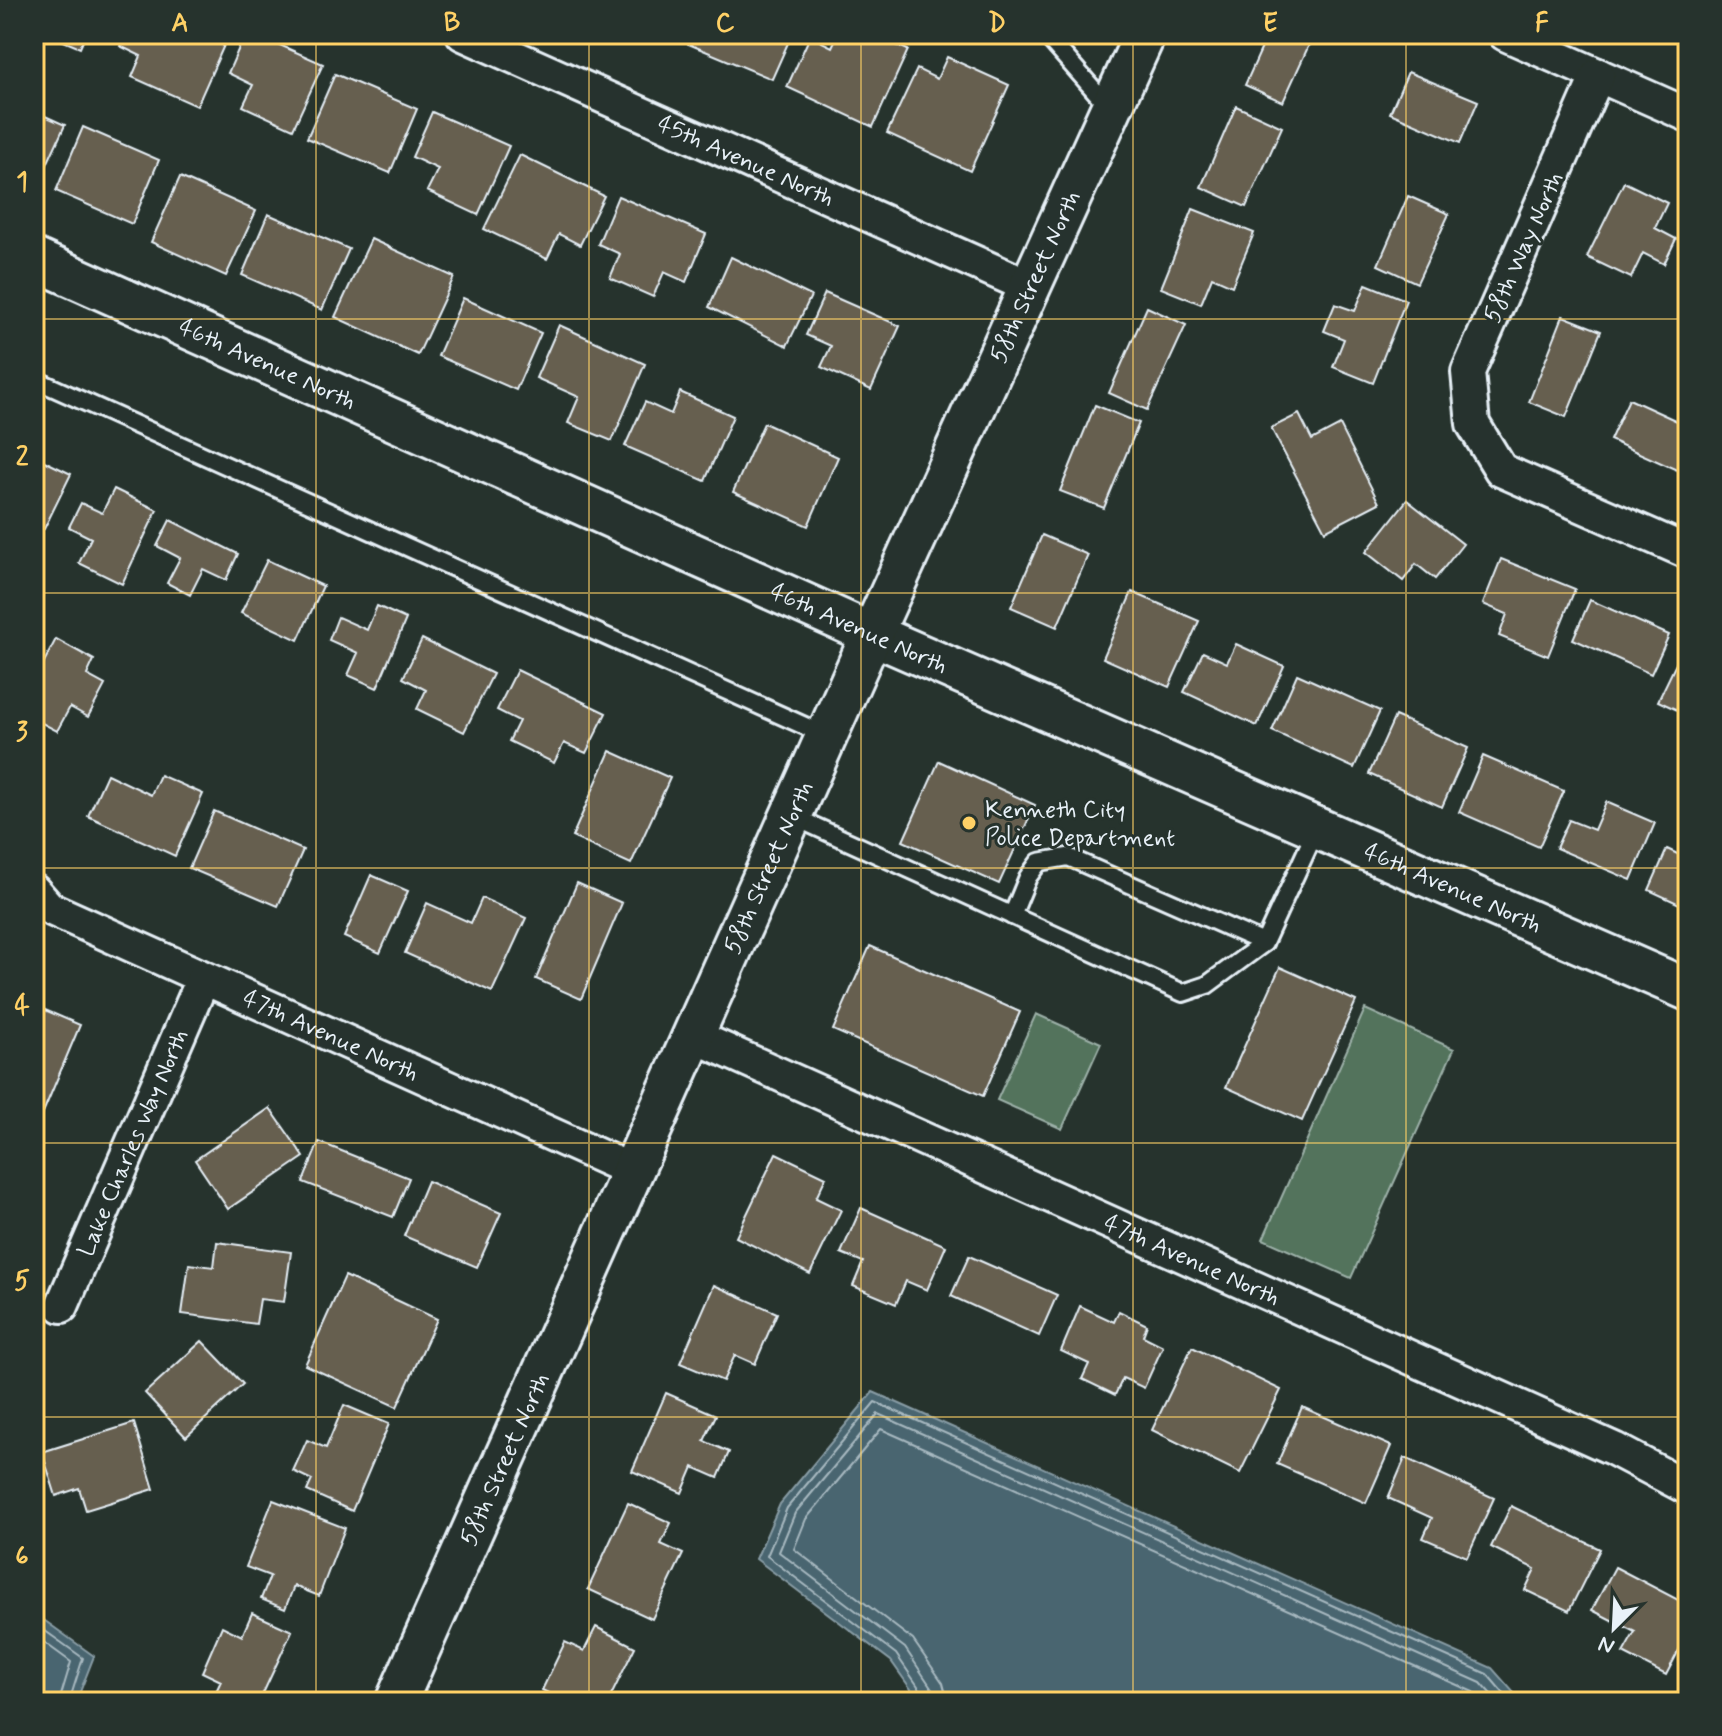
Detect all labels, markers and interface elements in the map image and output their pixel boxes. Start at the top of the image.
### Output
text: A [171,7,189,41]
text: B [444,7,460,41]
text: C [716,7,735,41]
text: D [988,7,1006,41]
text: E [1262,7,1278,41]
text: F [1535,7,1549,41]
street label: 45th Avenue North [652,109,839,215]
text: 1 [16,166,28,200]
street label: 58th Way North [1477,167,1571,328]
street label: 58th Street North [983,186,1089,368]
street label: 46th Avenue North [174,312,361,418]
text: 2 [16,441,29,475]
street label: 46th Avenue North [765,576,952,682]
text: 3 [16,716,28,750]
street label: 58th Street North [717,776,821,959]
place label: Kenneth City Police Department [985,795,1175,854]
marker: Kenneth City Police Department [960,814,978,832]
street label: 46th Avenue North [1359,836,1546,941]
street label: 47th Avenue North [238,983,423,1089]
text: 4 [14,990,30,1024]
street label: Lake Charles Way North [71,1025,197,1262]
street label: 47th Avenue North [1099,1208,1284,1314]
text: 5 [14,1265,30,1299]
street label: 58th Street North [454,1368,558,1551]
text: 6 [15,1540,29,1574]
north arrow [1574,1588,1654,1668]
text: N [1594,1629,1619,1660]

